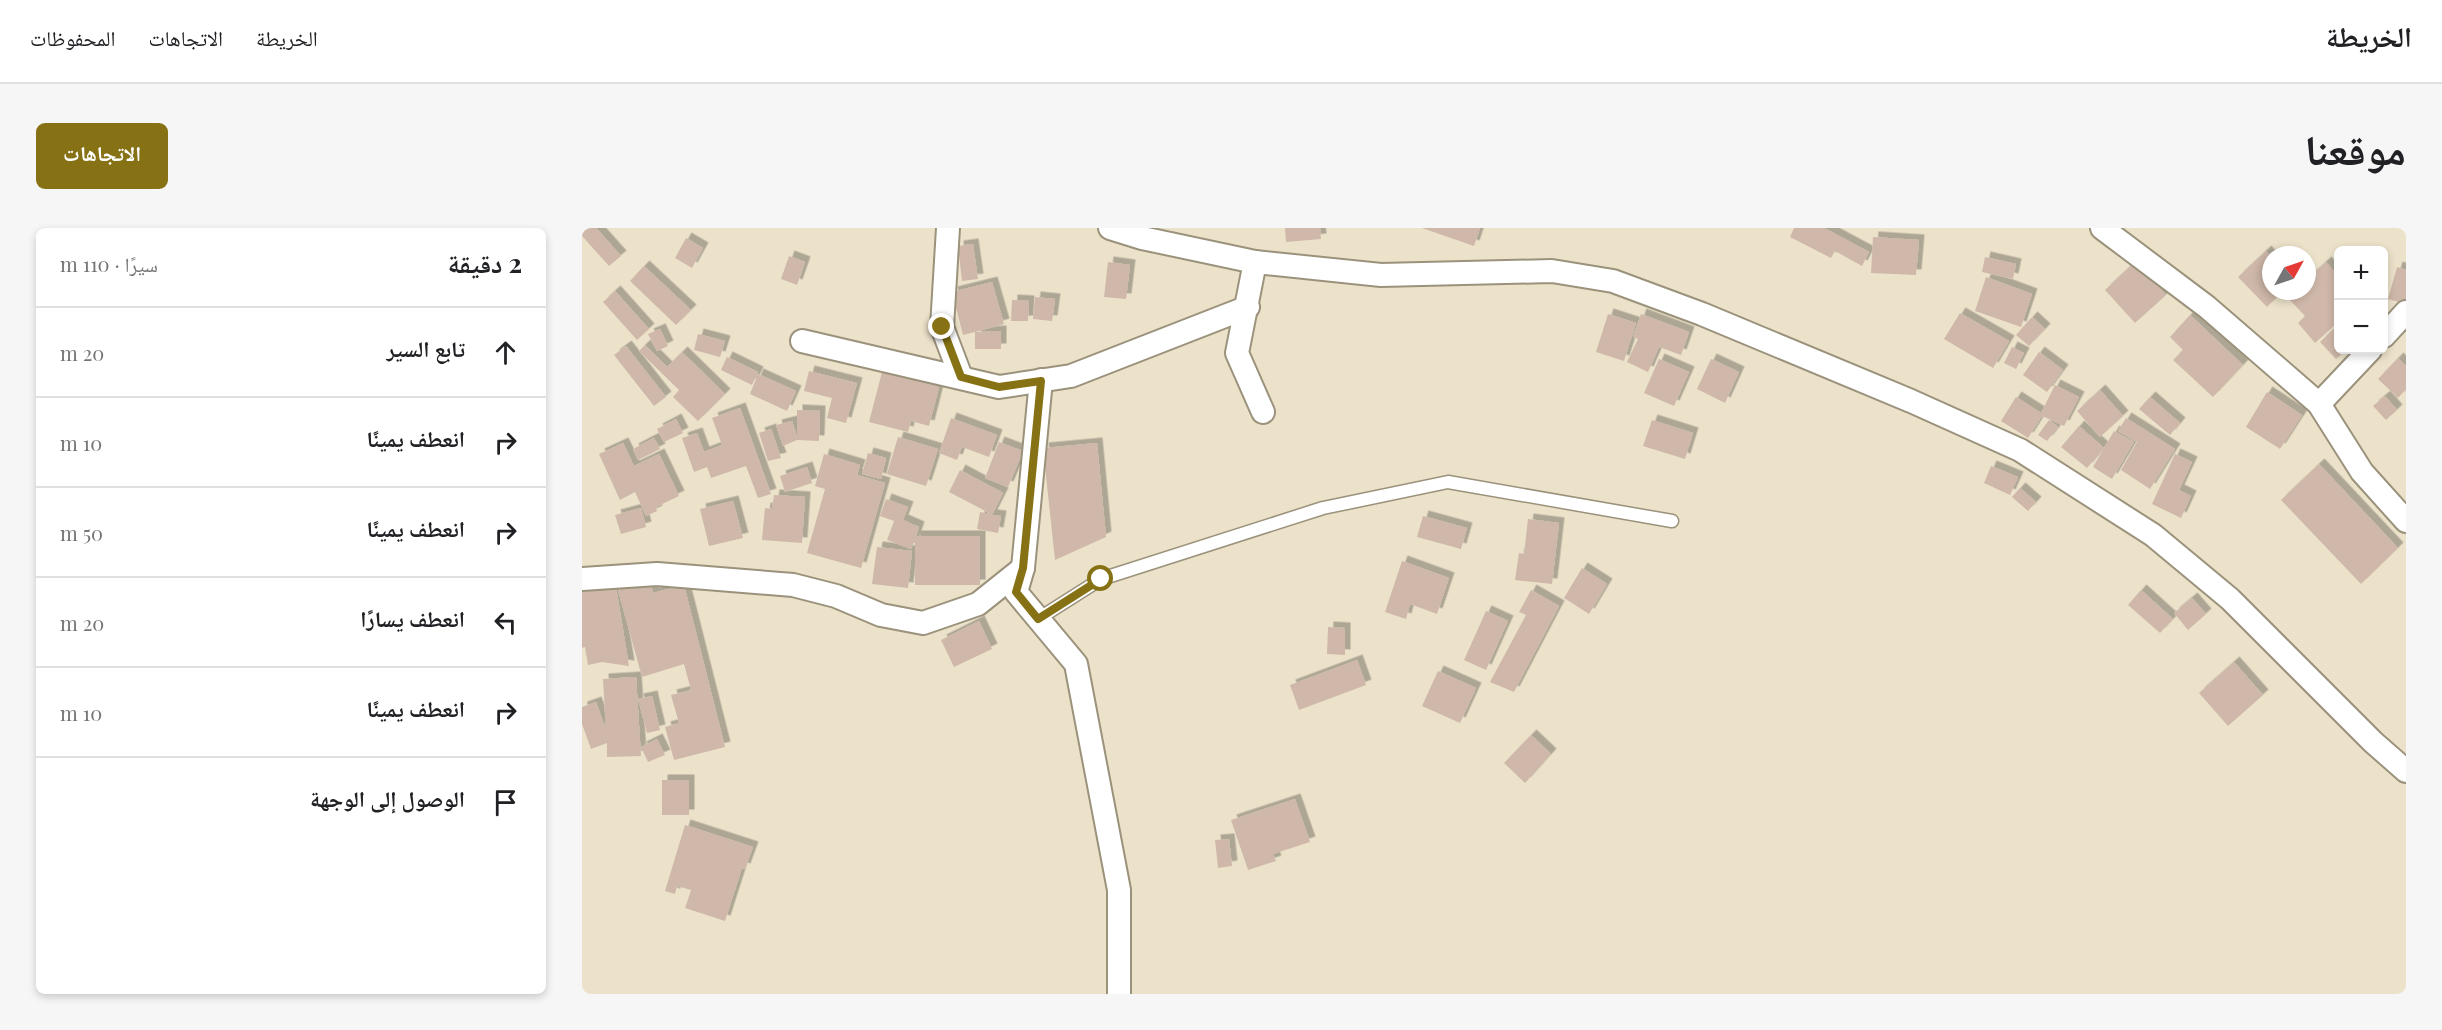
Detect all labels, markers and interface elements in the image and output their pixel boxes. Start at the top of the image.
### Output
text: الخريطة [2326,17,2412,54]
text: المحفوظات [30,23,115,51]
text: الاتجاهات [148,23,223,51]
text: الخريطة [256,23,318,51]
text: موقعنا [2305,120,2406,176]
button: الاتجاهات [36,123,168,189]
text: 2 دقيقة [448,245,522,280]
north arrow [2262,246,2316,300]
map controls [2334,246,2388,354]
button: + [2334,246,2388,300]
text: سيرًا · 110 m [60,250,158,277]
button: − [2334,300,2388,354]
route end [928,313,954,339]
text: تابع السير [386,333,465,363]
icon: ahead [489,336,522,369]
text: 20 m [60,339,104,366]
text: انعطف يمينًا [367,423,465,453]
icon: right [489,426,522,459]
text: 10 m [60,429,102,456]
text: انعطف يمينًا [367,513,465,543]
icon: right [489,516,522,549]
text: 50 m [60,519,103,546]
route start [1087,565,1113,591]
text: انعطف يسارًا [360,603,465,633]
icon: left [489,606,522,639]
text: 20 m [60,609,104,636]
text: انعطف يمينًا [367,693,465,723]
icon: right [489,696,522,729]
text: 10 m [60,699,102,726]
text: الوصول إلى الوجهة [310,783,465,813]
icon: arrive [489,786,522,819]

